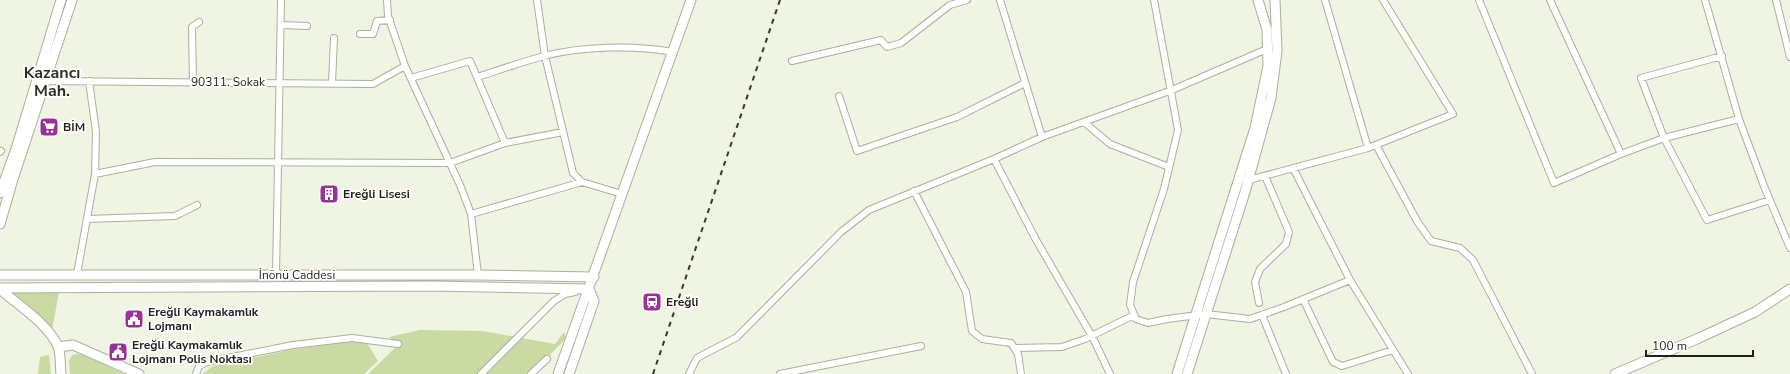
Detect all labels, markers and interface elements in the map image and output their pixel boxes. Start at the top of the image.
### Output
district label: Kazancı Mah. [24,62,80,102]
street label: 90311. Sokak [191,74,266,90]
supermarket icon: BİM [38,116,60,138]
place label: BİM [63,119,85,135]
building icon: Ereğli Lisesi [318,183,340,205]
place label: Ereğli Lisesi [343,186,410,202]
street label: İnönü Caddesi [259,267,335,283]
station icon: Ereğli [641,291,663,313]
place label: Ereğli [666,294,698,310]
place label: Ereğli Kaymakamlık Lojmanı [148,304,259,334]
public building icon: Ereğli Kaymakamlık Lojmanı [123,308,145,330]
scale bar [1646,332,1753,358]
place label: Ereğli Kaymakamlık Lojmanı Polis Noktası [132,337,252,367]
text: 100 m [1652,338,1687,354]
public building icon: Ereğli Kaymakamlık Lojmanı Polis Noktası [107,341,129,363]

